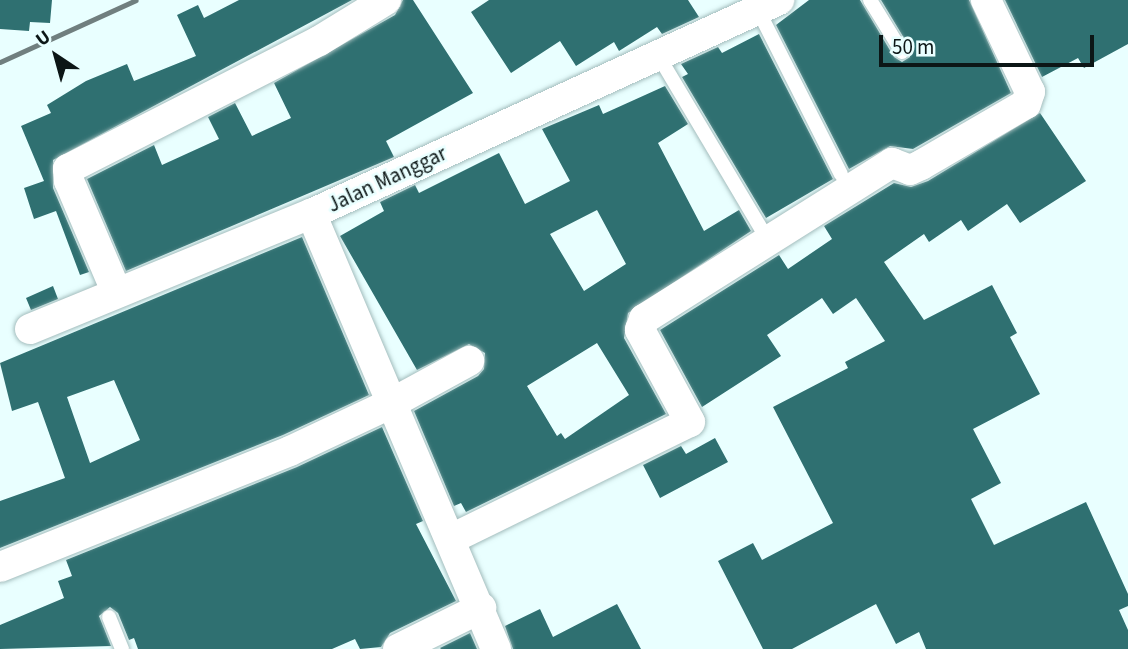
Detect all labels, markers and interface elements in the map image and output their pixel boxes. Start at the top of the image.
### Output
north arrow [21,21,91,91]
scale bar [883,21,1098,65]
text: U [30,24,56,53]
text: 50 m [892,32,934,62]
street label: Jalan Manggar [324,140,450,218]

